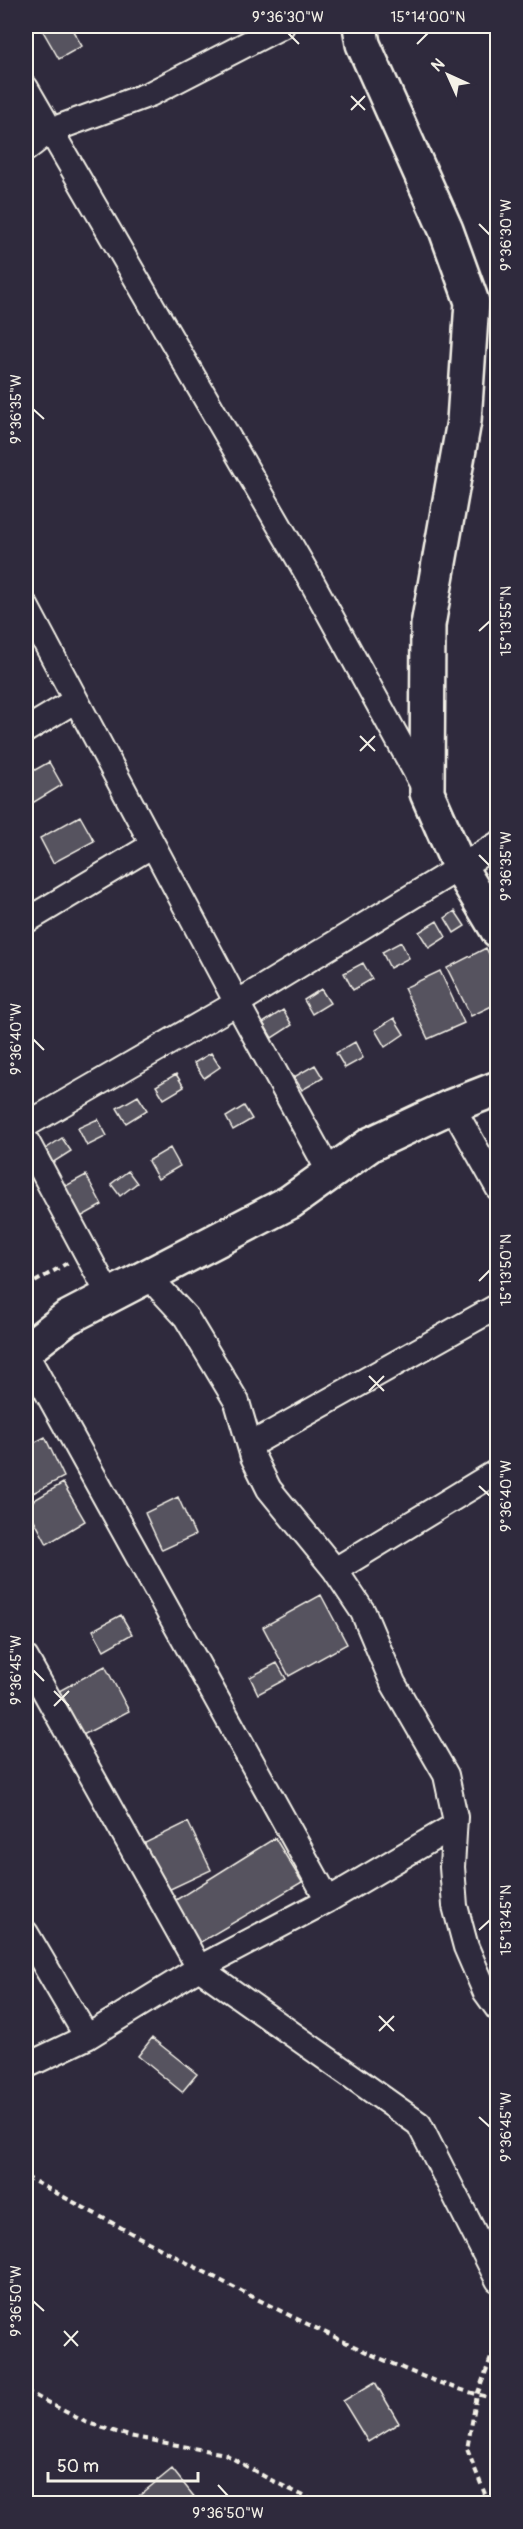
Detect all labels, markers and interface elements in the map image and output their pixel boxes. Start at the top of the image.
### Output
text: 9°36'30"W [252,8,324,27]
text: 15°14'00"N [391,8,465,27]
north arrow [418,45,478,105]
text: N [427,54,449,76]
text: 9°36'30"W [497,199,516,271]
text: 9°36'35"W [7,374,26,444]
text: 15°13'55"N [497,586,516,656]
text: 9°36'35"W [497,831,516,901]
text: 9°36'40"W [7,1003,26,1075]
text: 15°13'50"N [497,1234,516,1306]
text: 9°36'40"W [497,1460,516,1532]
text: 9°36'45"W [7,1635,26,1705]
text: 15°13'45"N [497,1885,516,1955]
text: 9°36'45"W [497,2092,516,2162]
text: 9°36'50"W [7,2265,26,2337]
scale bar [48,2445,198,2483]
text: 50 m [57,2455,99,2478]
text: 9°36'50"W [192,2504,264,2523]

